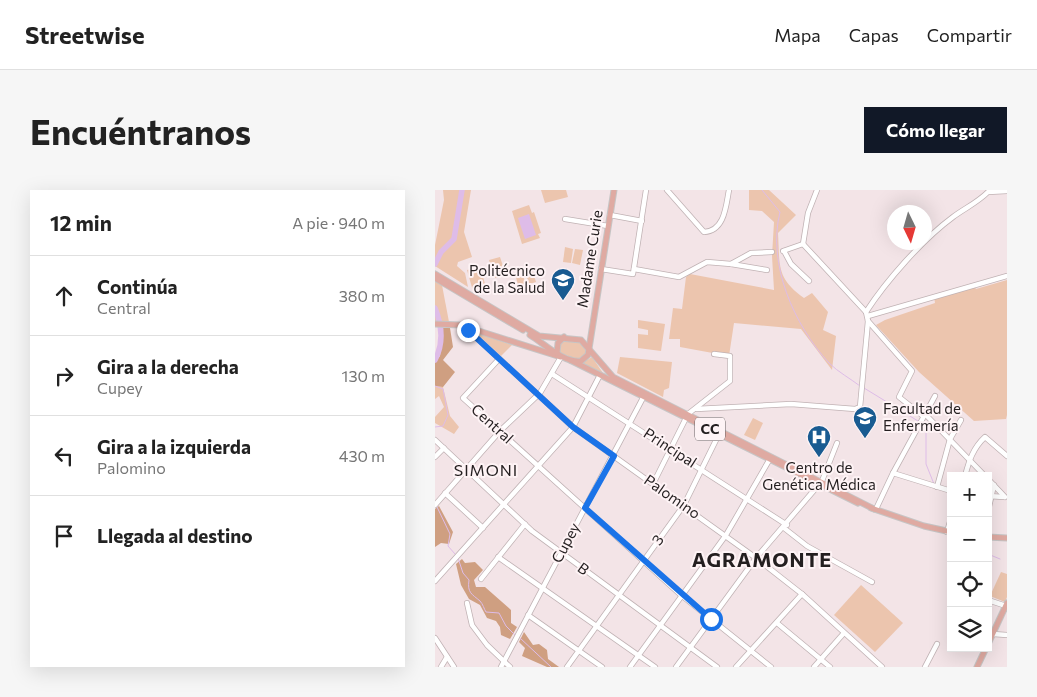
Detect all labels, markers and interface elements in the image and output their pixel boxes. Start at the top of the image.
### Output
text: Streetwise [25,20,145,49]
text: Mapa [774,24,821,46]
text: Capas [849,24,899,46]
text: Compartir [927,24,1012,46]
button: Cómo llegar [864,107,1007,153]
text: Encuéntranos [30,109,251,152]
north arrow [887,205,932,250]
street label: Madame Curie [572,209,606,309]
text: 12 min [50,210,112,235]
text: A pie · 940 m [292,213,385,232]
place label: Politécnico de la Salud [469,261,545,296]
school or university icon: Politécnico de la Salud [550,267,576,301]
text: Continúa [97,275,178,298]
icon: ahead [50,282,78,310]
text: 380 m [339,286,385,305]
text: Central [97,298,151,317]
route end [457,319,480,342]
text: Gira a la derecha [97,355,239,378]
icon: right [50,362,78,390]
text: 130 m [342,366,385,385]
text: Cupey [97,378,143,397]
place label: Facultad de Enfermería [883,399,961,434]
street label: Central [468,400,517,447]
school or university icon: Facultad de Enfermería [852,405,878,439]
road number: CC [695,418,725,440]
street label: Principal [641,423,700,471]
hospital icon: Centro de Genética Médica [806,424,832,458]
text: Gira a la izquierda [97,435,251,458]
icon: left [50,442,78,470]
text: 430 m [339,446,385,465]
text: Palomino [97,458,166,477]
place label: Centro de Genética Médica [762,458,876,493]
district label: SIMONI [454,460,518,479]
street label: Palomino [641,470,704,522]
map controls [947,472,992,652]
button: + [947,472,992,517]
button: − [947,517,992,562]
street label: Cupey [547,519,583,566]
icon: arrive [50,522,78,550]
text: Llegada al destino [97,524,253,547]
street label: 3 [647,531,667,548]
district label: AGRAMONTE [692,547,832,571]
street label: B [574,558,593,579]
button: locate [947,562,992,607]
button: layers [947,607,992,652]
route start [700,608,723,631]

